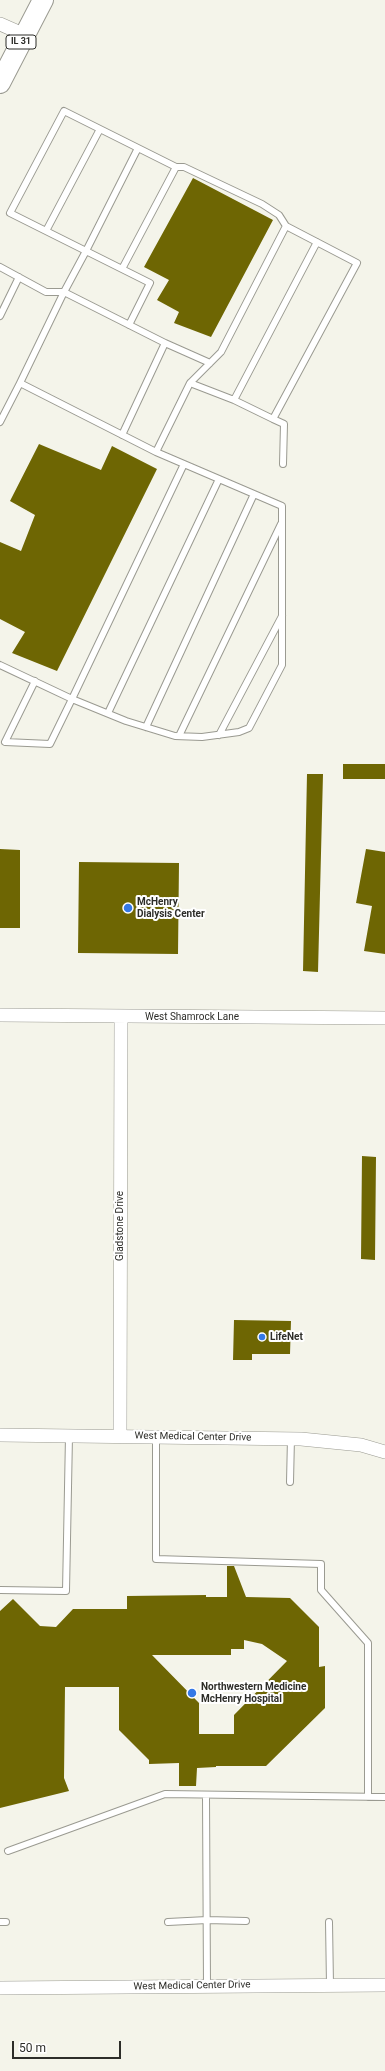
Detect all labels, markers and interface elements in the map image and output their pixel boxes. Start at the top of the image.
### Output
road number: IL 31 [6,35,36,49]
place label: McHenry Dialysis Center [137,896,205,920]
marker: McHenry Dialysis Center [122,902,134,914]
street label: West Shamrock Lane [145,1011,239,1023]
street label: Gladstone Drive [114,1191,126,1261]
place label: LifeNet [270,1331,303,1343]
marker: LifeNet [257,1332,267,1342]
street label: West Medical Center Drive [134,1430,252,1444]
place label: Northwestern Medicine McHenry Hospital [201,1681,306,1704]
marker: Northwestern Medicine McHenry Hospital [186,1687,198,1699]
street label: West Medical Center Drive [133,1979,251,1993]
scale bar [14,2033,123,2059]
text: 50 m [19,2041,46,2055]

